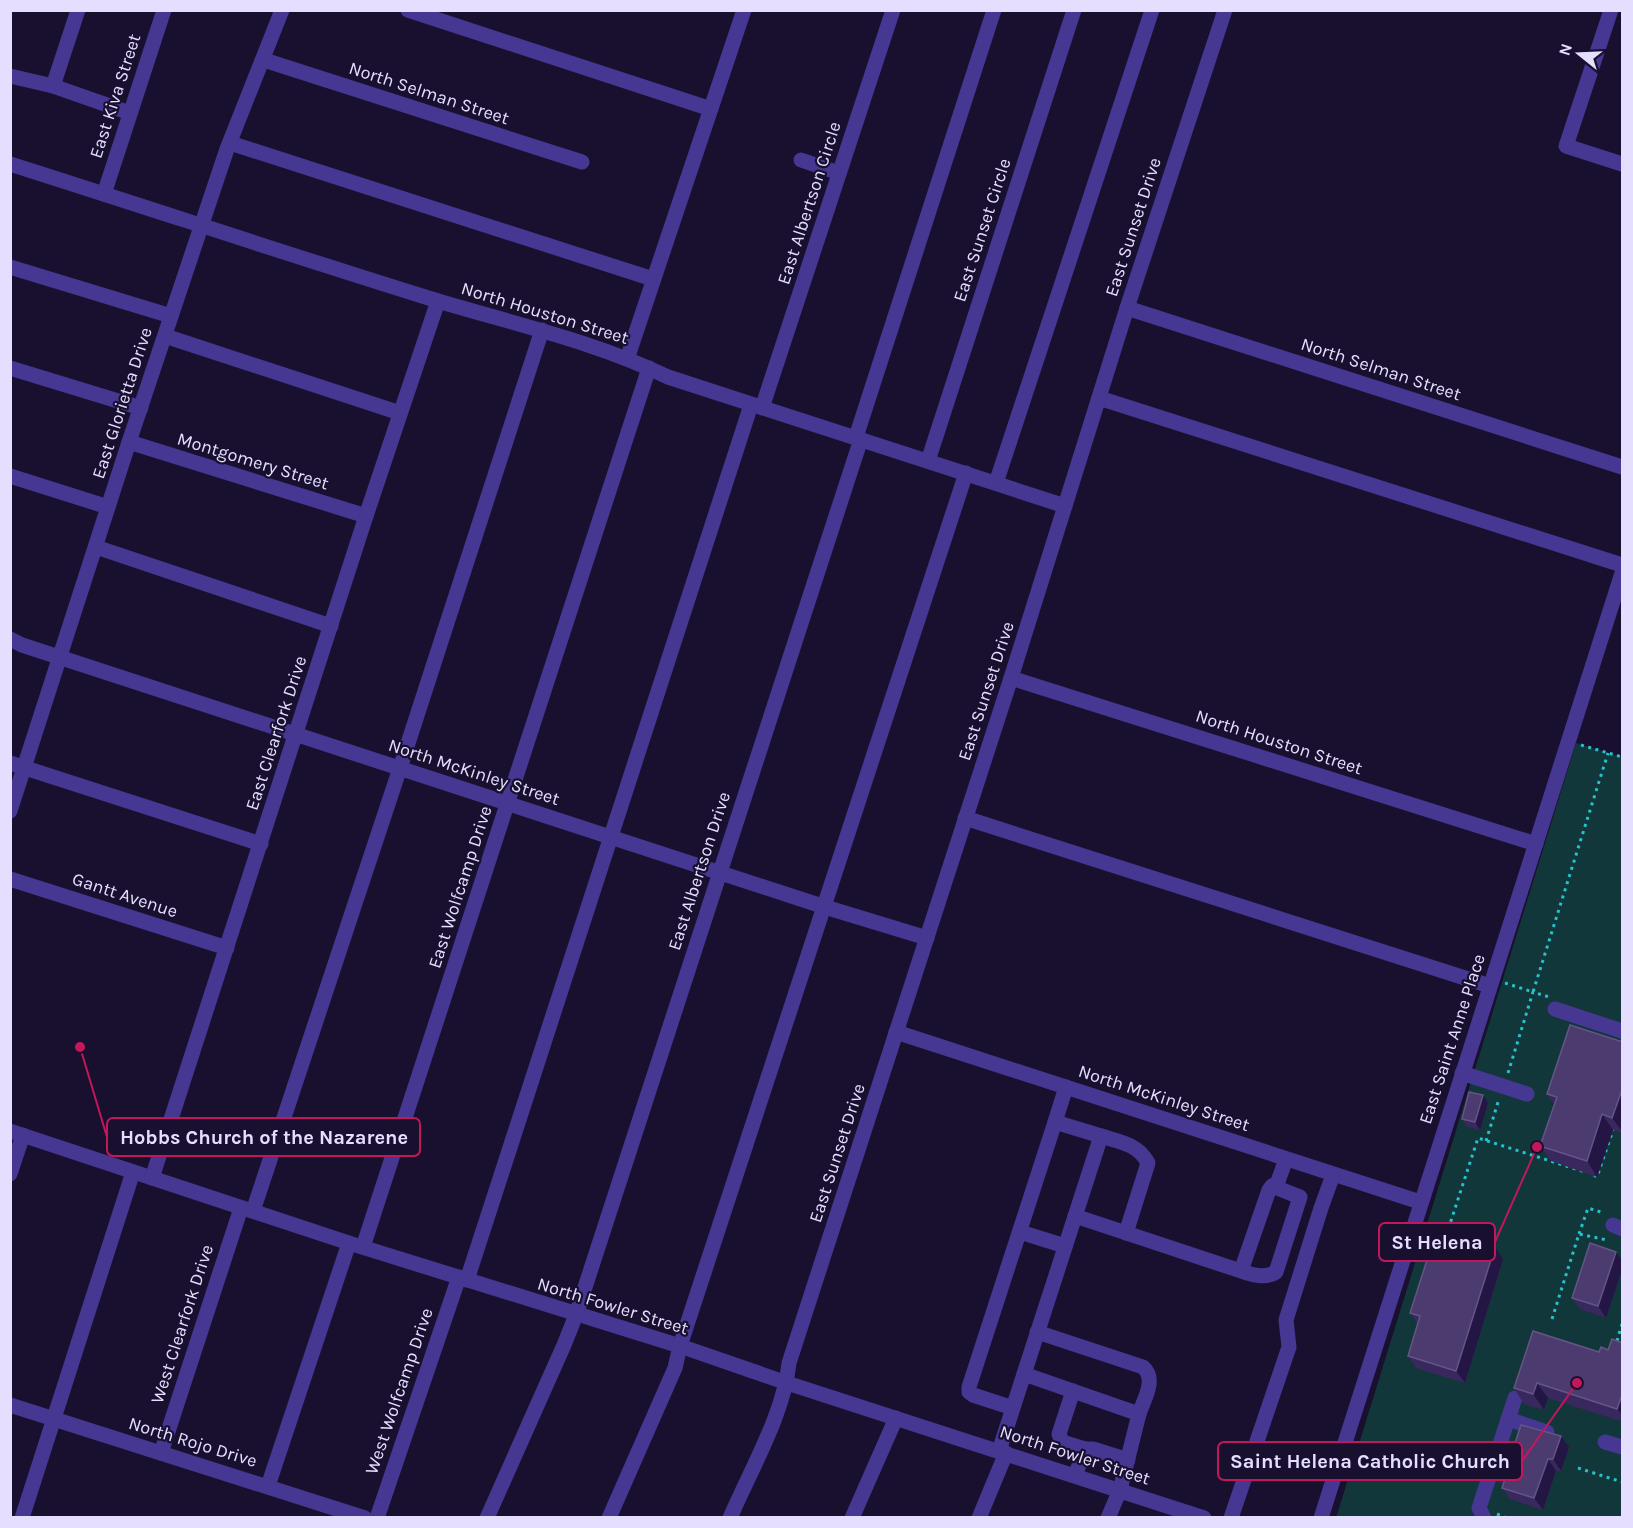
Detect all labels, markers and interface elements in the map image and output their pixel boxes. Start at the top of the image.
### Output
north arrow [1549,24,1609,84]
street label: East Kiva Street [85,31,146,161]
text: N [1554,41,1576,58]
street label: North Selman Street [346,57,512,129]
street label: East Albertson Circle [772,119,846,287]
street label: East Sunset Drive [1100,155,1166,299]
street label: East Sunset Circle [948,156,1016,304]
street label: North Houston Street [459,277,632,349]
street label: East Glorietta Drive [87,325,157,481]
street label: North Selman Street [1298,333,1464,405]
street label: Montgomery Street [175,427,332,495]
street label: East Sunset Drive [953,619,1019,763]
street label: East Clearfork Drive [241,653,311,813]
street label: North Houston Street [1193,705,1365,779]
street label: North McKinley Street [386,734,563,810]
street label: East Albertson Drive [663,789,735,953]
street label: East Wolfcamp Drive [423,803,497,971]
street label: Gantt Avenue [70,868,180,922]
street label: East Saint Anne Place [1414,951,1490,1127]
street label: North McKinley Street [1076,1060,1253,1136]
street label: East Sunset Drive [804,1081,870,1225]
callout: Hobbs Church of the Nazarene [107,1118,420,1156]
text: Hobbs Church of the Nazarene [120,1126,408,1149]
callout: St Helena [1379,1223,1495,1261]
text: St Helena [1391,1231,1483,1254]
street label: West Clearfork Drive [146,1242,218,1406]
street label: North Fowler Street [535,1273,691,1340]
street label: West Wolfcamp Drive [360,1305,438,1477]
street label: North Rojo Drive [126,1412,260,1472]
street label: North Fowler Street [997,1420,1153,1490]
callout: Saint Helena Catholic Church [1218,1442,1522,1480]
text: Saint Helena Catholic Church [1230,1450,1510,1473]

